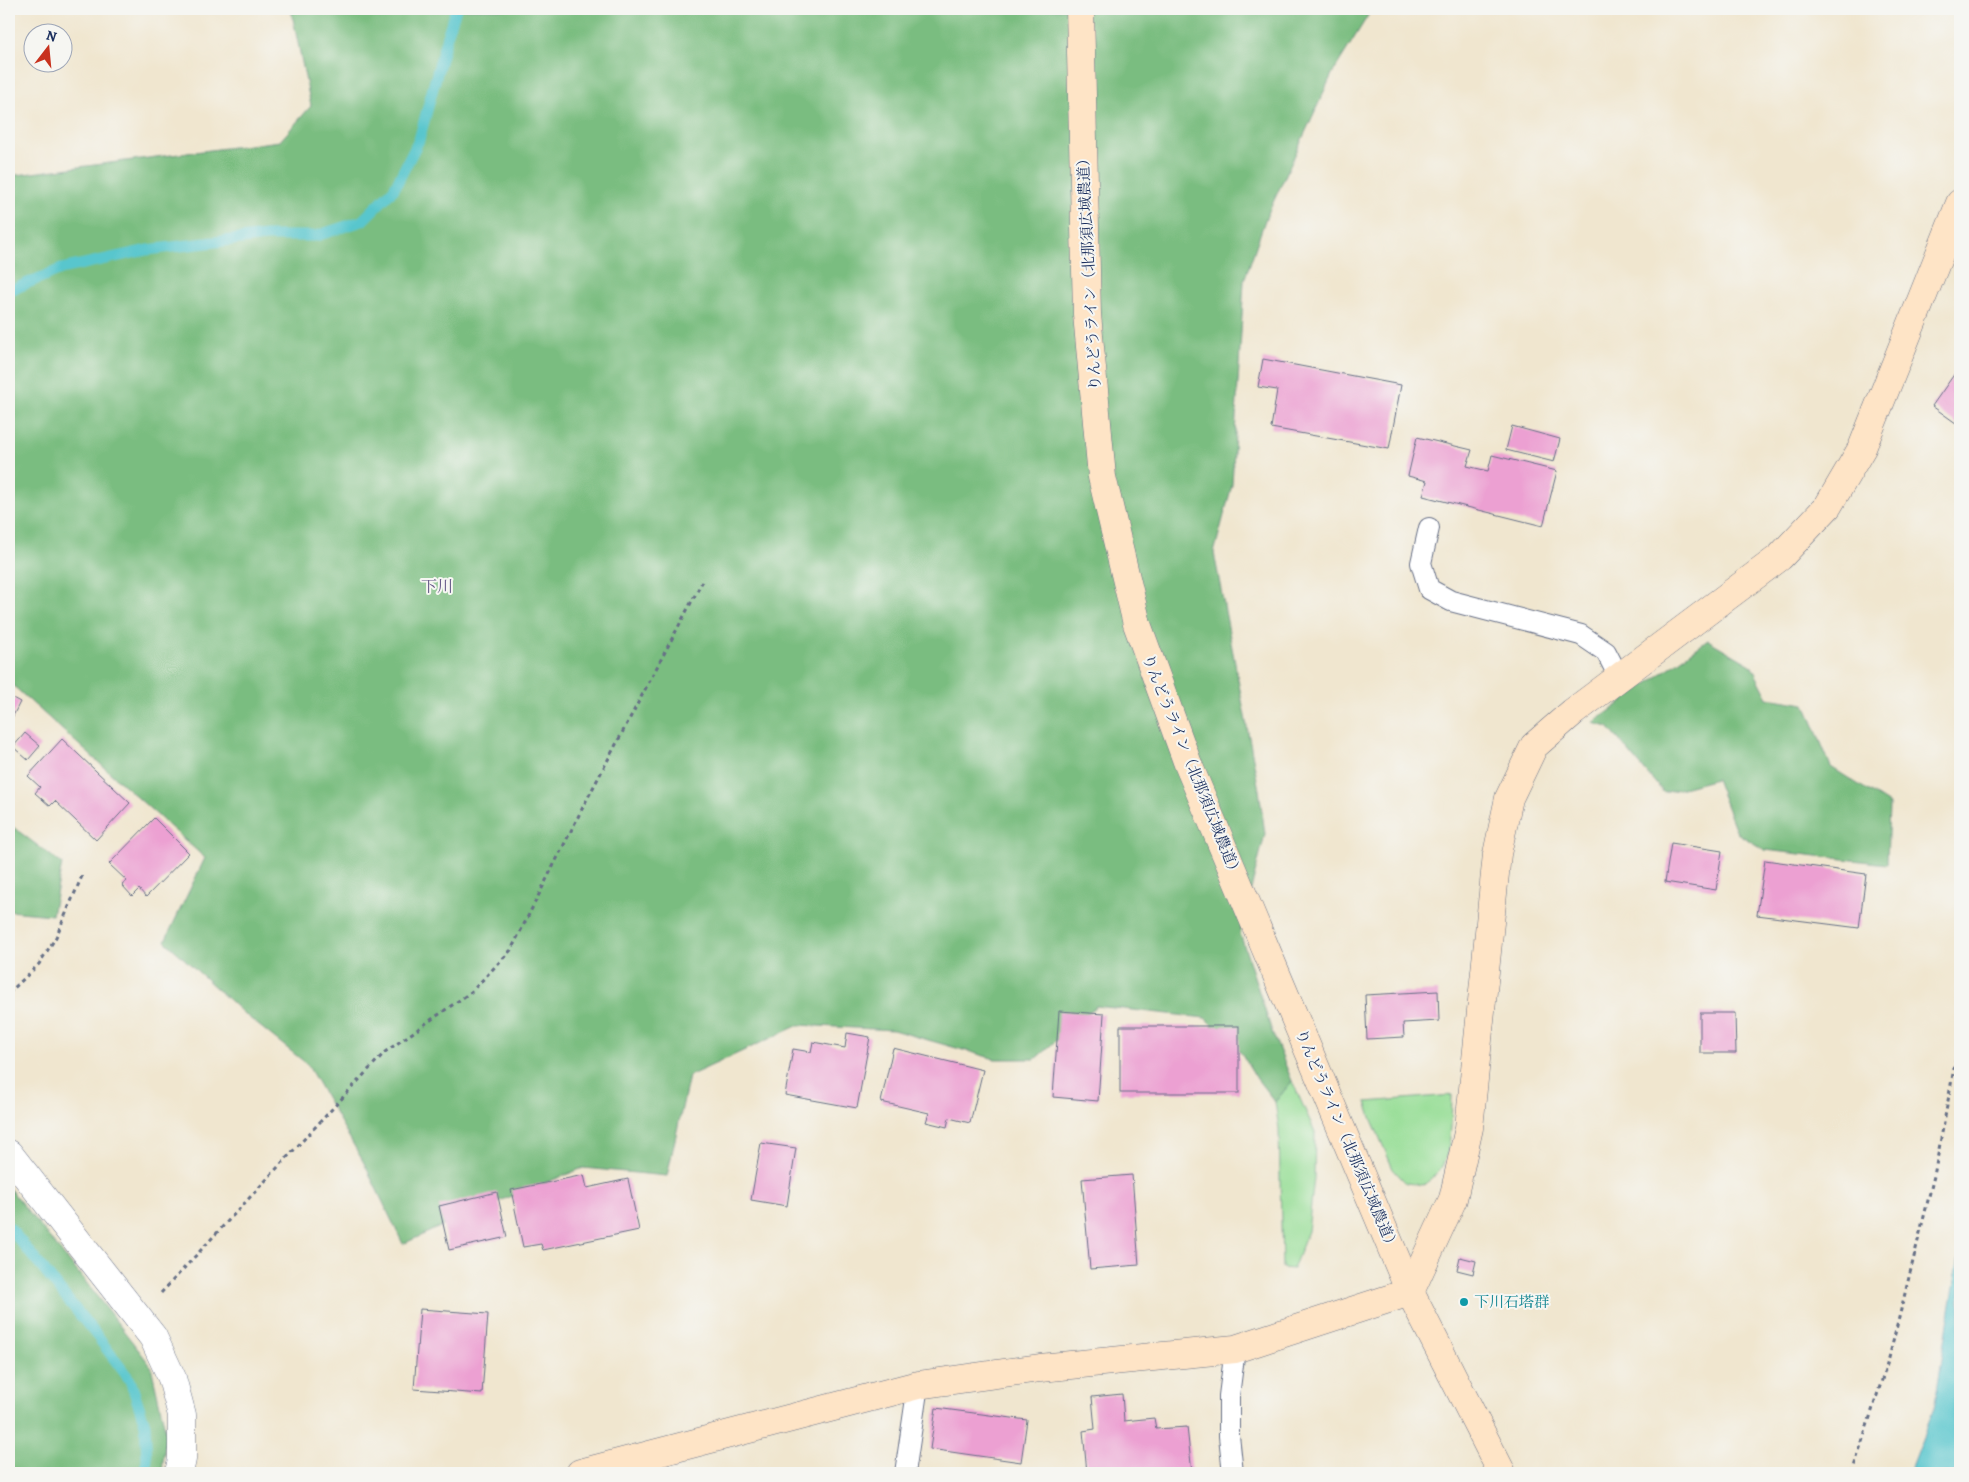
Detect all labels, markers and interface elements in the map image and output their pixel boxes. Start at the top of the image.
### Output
north arrow [22,22,72,72]
text: N [44,25,59,47]
street label: りんどうライン（北那須広域農道） [1073,151,1105,391]
district label: 下川 [421,576,453,598]
street label: りんどうライン（北那須広域農道） [1138,651,1246,881]
street label: りんどうライン（北那須広域農道） [1291,1026,1403,1254]
place label: 下川石塔群 [1474,1292,1549,1312]
marker: 下川石塔群 [1458,1296,1470,1308]

